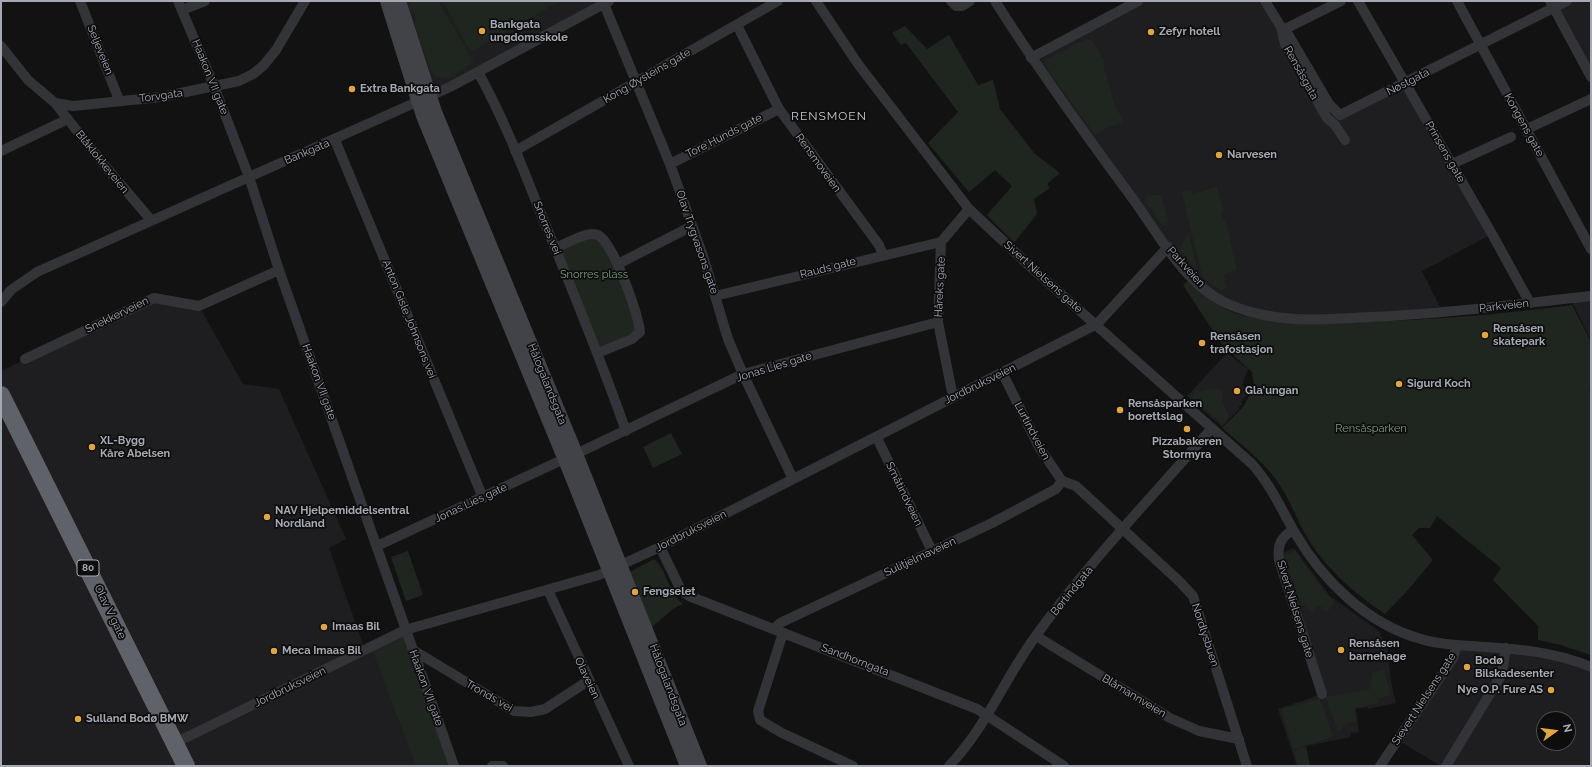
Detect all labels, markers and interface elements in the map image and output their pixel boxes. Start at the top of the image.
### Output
place label: Bankgata ungdomsskole [490,18,568,44]
street label: Seljeveien [84,23,116,77]
place label: Zefyr hotell [1159,25,1220,39]
marker: Bankgata ungdomsskole [477,26,487,36]
marker: Zefyr hotell [1146,27,1156,37]
street label: Haakon VII gate [189,37,231,117]
street label: Rensåsgata [1281,44,1321,102]
street label: Kong Øysteins gate [601,46,693,106]
street label: Nøstgata [1384,66,1432,98]
place label: Extra Bankgata [360,82,440,96]
marker: Extra Bankgata [347,84,357,94]
street label: Torvgata [138,86,184,106]
street label: Kongens gate [1501,91,1547,159]
district label: RENSMOEN [791,109,867,123]
street label: Tore Hunds gate [684,111,764,161]
street label: Prinsens gate [1422,119,1468,185]
street label: Blåklokkeveien [73,128,131,196]
street label: Rensmoveien [792,131,844,195]
street label: Bankgata [282,137,332,167]
place label: Narvesen [1227,148,1277,162]
marker: Narvesen [1214,150,1224,160]
street label: Olav Trygvasons gate [673,188,721,296]
street label: Snorres vei [530,199,564,257]
street label: Sivert Nielsens gate [1001,238,1085,316]
street label: Parkveien [1164,244,1208,290]
street label: Rauds gate [799,255,857,281]
street label: Håreks gate [932,256,948,318]
street label: Anton Gisle Johnsons vei [379,258,439,380]
park label: Snorres plass [560,268,628,282]
street label: Snekkerveien [83,294,151,336]
street label: Parkveien [1479,297,1529,315]
place label: Rensåsen skatepark [1493,322,1545,348]
place label: Rensåsen trafostasjon [1210,330,1273,356]
marker: Rensåsen skatepark [1480,330,1490,340]
marker: Rensåsen trafostasjon [1197,338,1207,348]
street label: Hålogalandsgata [525,341,569,427]
street label: Haakon VII gate [299,342,339,422]
street label: Jonas Lies gate [735,349,813,385]
street label: Jordbruksveien [942,361,1018,407]
place label: Sigurd Koch [1407,377,1471,391]
marker: Sigurd Koch [1394,379,1404,389]
place label: Gla'ungan [1245,384,1299,398]
marker: Gla'ungan [1232,386,1242,396]
place label: Rensåsparken borettslag [1128,397,1202,423]
street label: Lurtindveien [1011,400,1053,462]
marker: Rensåsparken borettslag [1115,405,1125,415]
park label: Rensåsparken [1335,422,1407,436]
marker: Pizzabakeren Stormyra [1182,424,1192,434]
place label: XL-Bygg Kåre Abelsen [100,434,170,460]
place label: Pizzabakeren Stormyra [1152,435,1222,461]
marker: XL-Bygg Kåre Abelsen [87,442,97,452]
street label: Småtindveien [883,460,925,528]
street label: Jonas Lies gate [433,480,509,526]
place label: NAV Hjelpemiddelsentral Nordland [275,504,409,530]
street label: Jordbruksveien [653,507,729,555]
marker: NAV Hjelpemiddelsentral Nordland [262,512,272,522]
street label: Sulitjelmaveien [882,535,958,579]
street label: Sivert Nielsens gate [1274,559,1316,659]
road number: 80 [77,560,99,576]
street label: Børtindgata [1048,564,1096,618]
street label: Olav V gate [91,583,129,641]
place label: Fengselet [643,585,695,599]
marker: Fengselet [630,587,640,597]
street label: Nordlysbuen [1189,602,1221,668]
place label: Imaas Bil [332,620,380,634]
marker: Imaas Bil [319,622,329,632]
place label: Rensåsen barnehage [1349,637,1406,663]
street label: Sandhorngata [819,641,891,679]
street label: Hålogalandsgata [646,642,690,728]
place label: Meca Imaas Bil [282,644,361,658]
marker: Rensåsen barnehage [1336,645,1346,655]
marker: Meca Imaas Bil [269,646,279,656]
street label: Haakon VII gate [406,648,446,728]
street label: Sievert Nielsens gate [1389,650,1459,748]
place label: Bodø Bilskadesenter [1475,654,1554,680]
street label: Olaveien [572,655,602,701]
marker: Bodø Bilskadesenter [1462,662,1472,672]
street label: Jordbruksveien [252,664,328,710]
street label: Blåmannveien [1100,672,1168,720]
street label: Tronds vei [463,677,515,715]
place label: Nye O.P. Fure AS [1457,683,1543,697]
marker: Nye O.P. Fure AS [1546,685,1556,695]
north arrow [1536,711,1576,751]
place label: Sulland Bodø BMW [86,712,188,726]
marker: Sulland Bodø BMW [73,714,83,724]
text: N [1560,723,1574,734]

